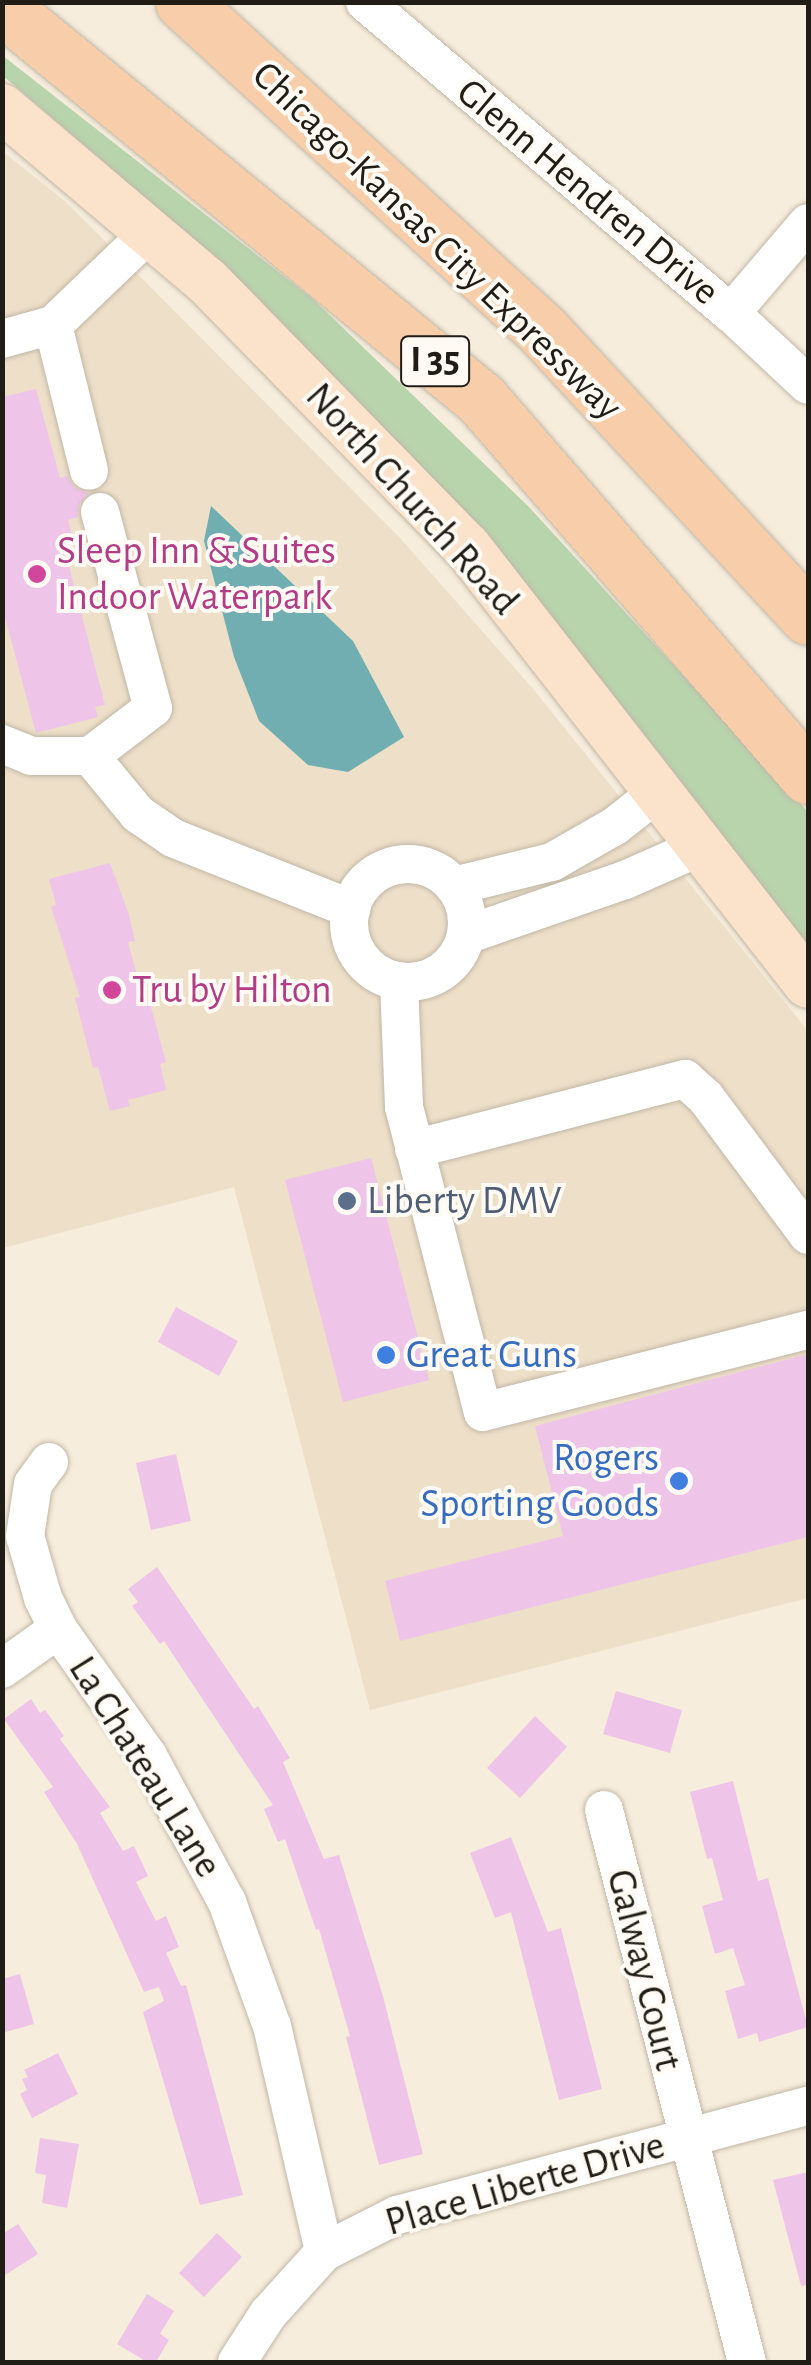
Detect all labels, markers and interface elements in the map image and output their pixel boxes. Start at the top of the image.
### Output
street label: Chicago-Kansas City Expressway [242,52,632,430]
street label: Glenn Hendren Drive [447,68,729,316]
road number: I 35 [400,328,470,394]
street label: North Church Road [295,373,529,625]
place label: Sleep Inn & Suites Indoor Waterpark [57,527,336,621]
marker: Sleep Inn & Suites Indoor Waterpark [26,563,48,585]
place label: Tru by Hilton [132,966,332,1014]
marker: Tru by Hilton [101,979,123,1001]
place label: Liberty DMV [367,1177,561,1225]
marker: Liberty DMV [336,1190,358,1212]
place label: Great Guns [406,1331,577,1379]
marker: Great Guns [375,1344,397,1366]
place label: Rogers Sporting Goods [420,1434,659,1528]
marker: Rogers Sporting Goods [668,1470,690,1492]
street label: La Chateau Lane [58,1648,232,1886]
street label: Galway Court [596,1865,692,2075]
street label: Place Liberte Drive [380,2121,670,2247]

